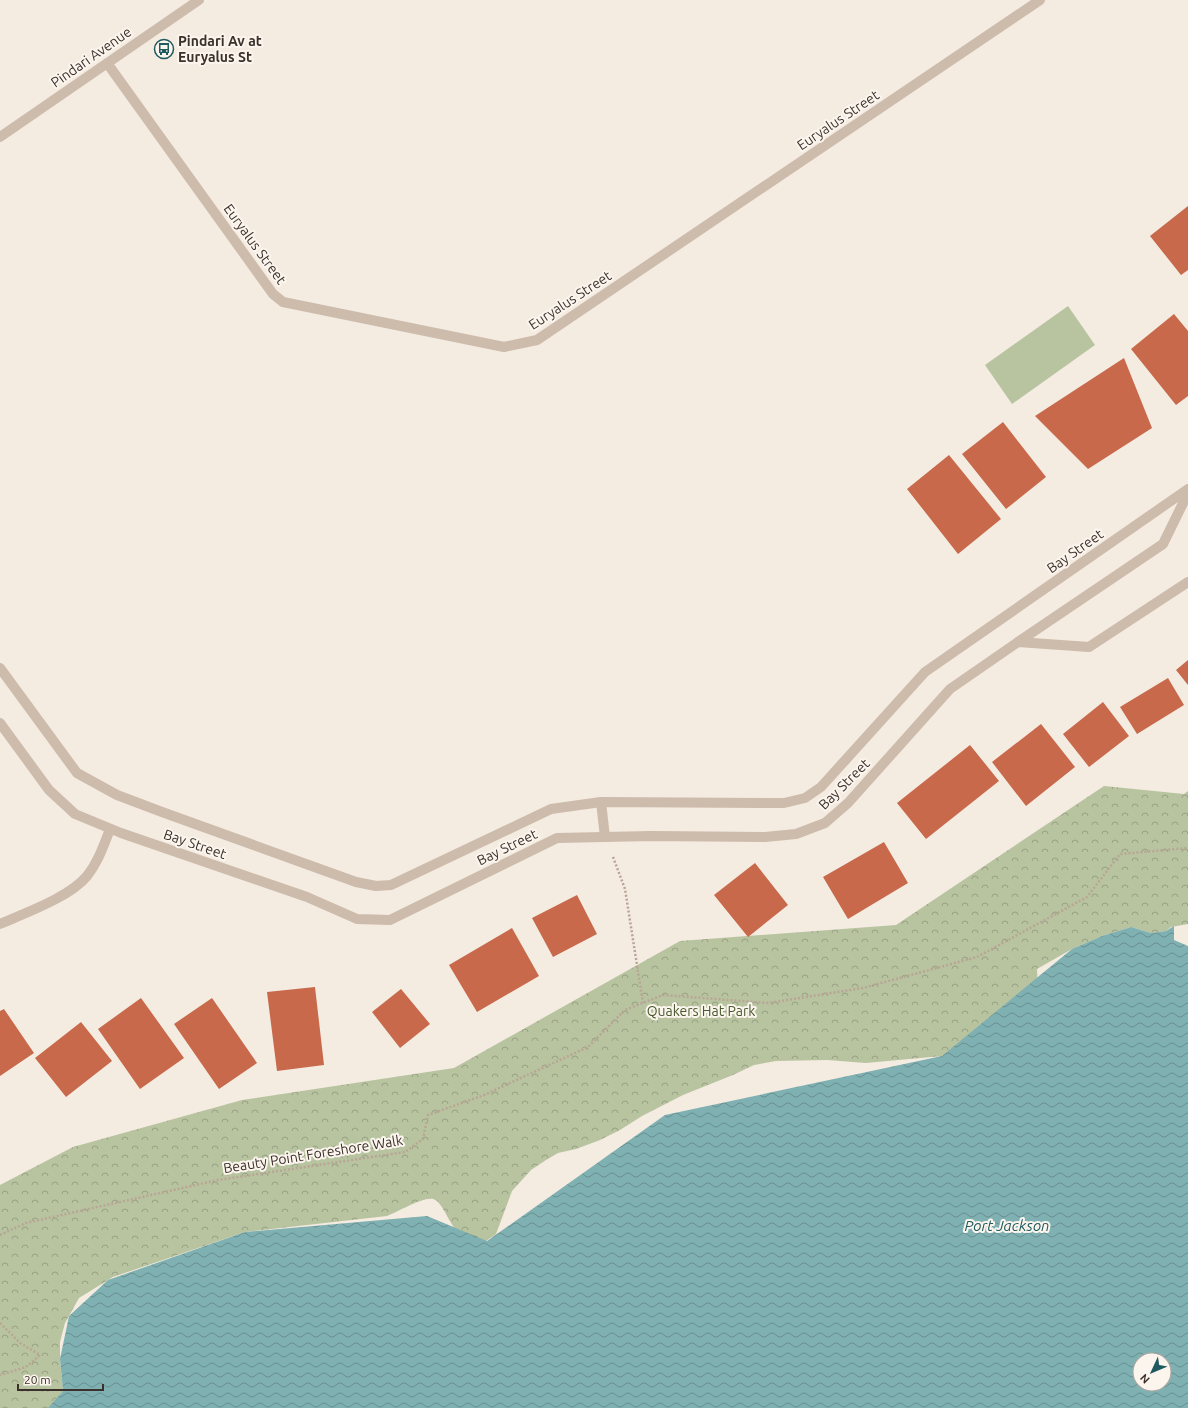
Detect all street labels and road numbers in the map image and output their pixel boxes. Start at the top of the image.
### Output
street label: Pindari Avenue [48,23,134,91]
street label: Euryalus Street [794,86,882,153]
street label: Euryalus Street [221,201,290,288]
street label: Euryalus Street [526,267,615,333]
street label: Bay Street [1044,525,1107,576]
street label: Bay Street [815,755,873,813]
street label: Bay Street [474,825,540,868]
street label: Bay Street [162,826,229,862]
street label: Beauty Point Foreshore Walk [222,1132,404,1176]

